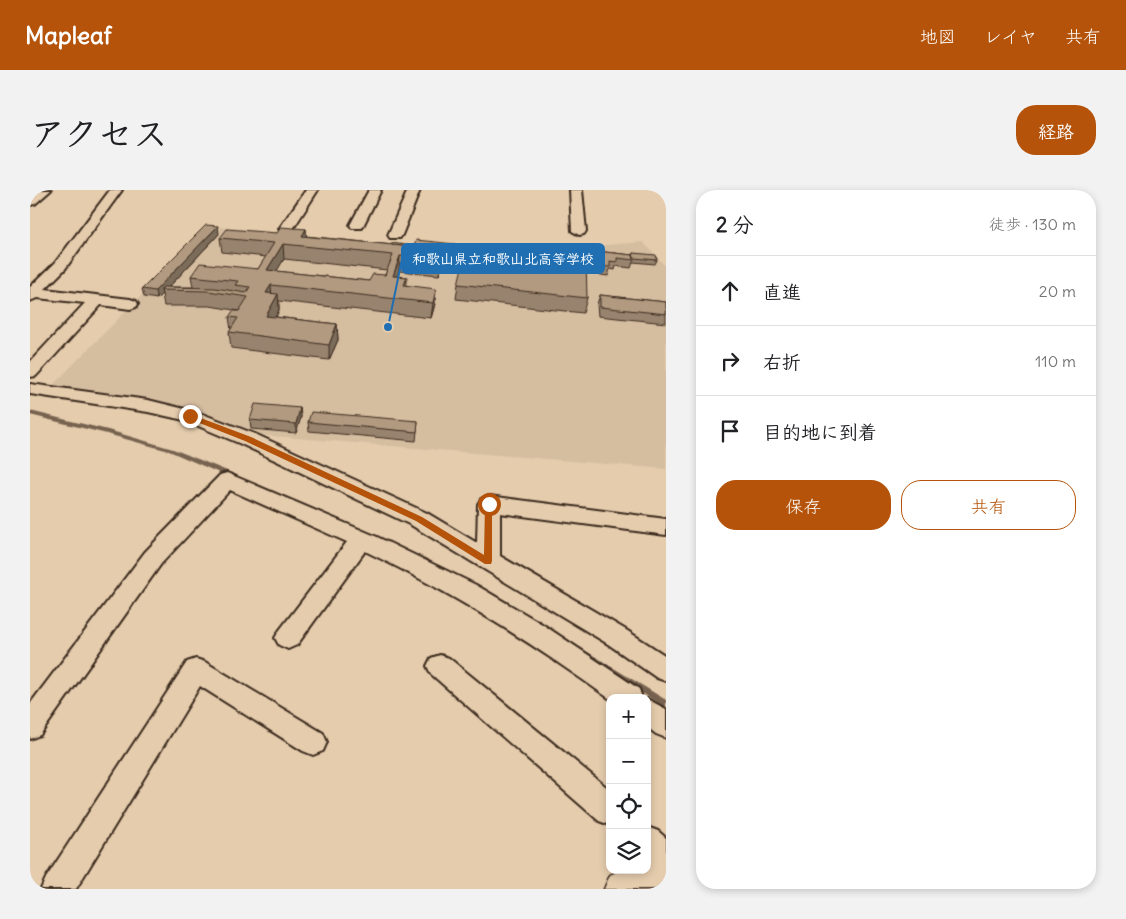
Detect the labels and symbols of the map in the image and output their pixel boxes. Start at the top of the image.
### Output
callout: 和歌山県立和歌山北高等学校 [402,244,604,273]
text: 和歌山県立和歌山北高等学校 [412,250,594,268]
route end [179,405,202,428]
route start [478,493,501,516]

